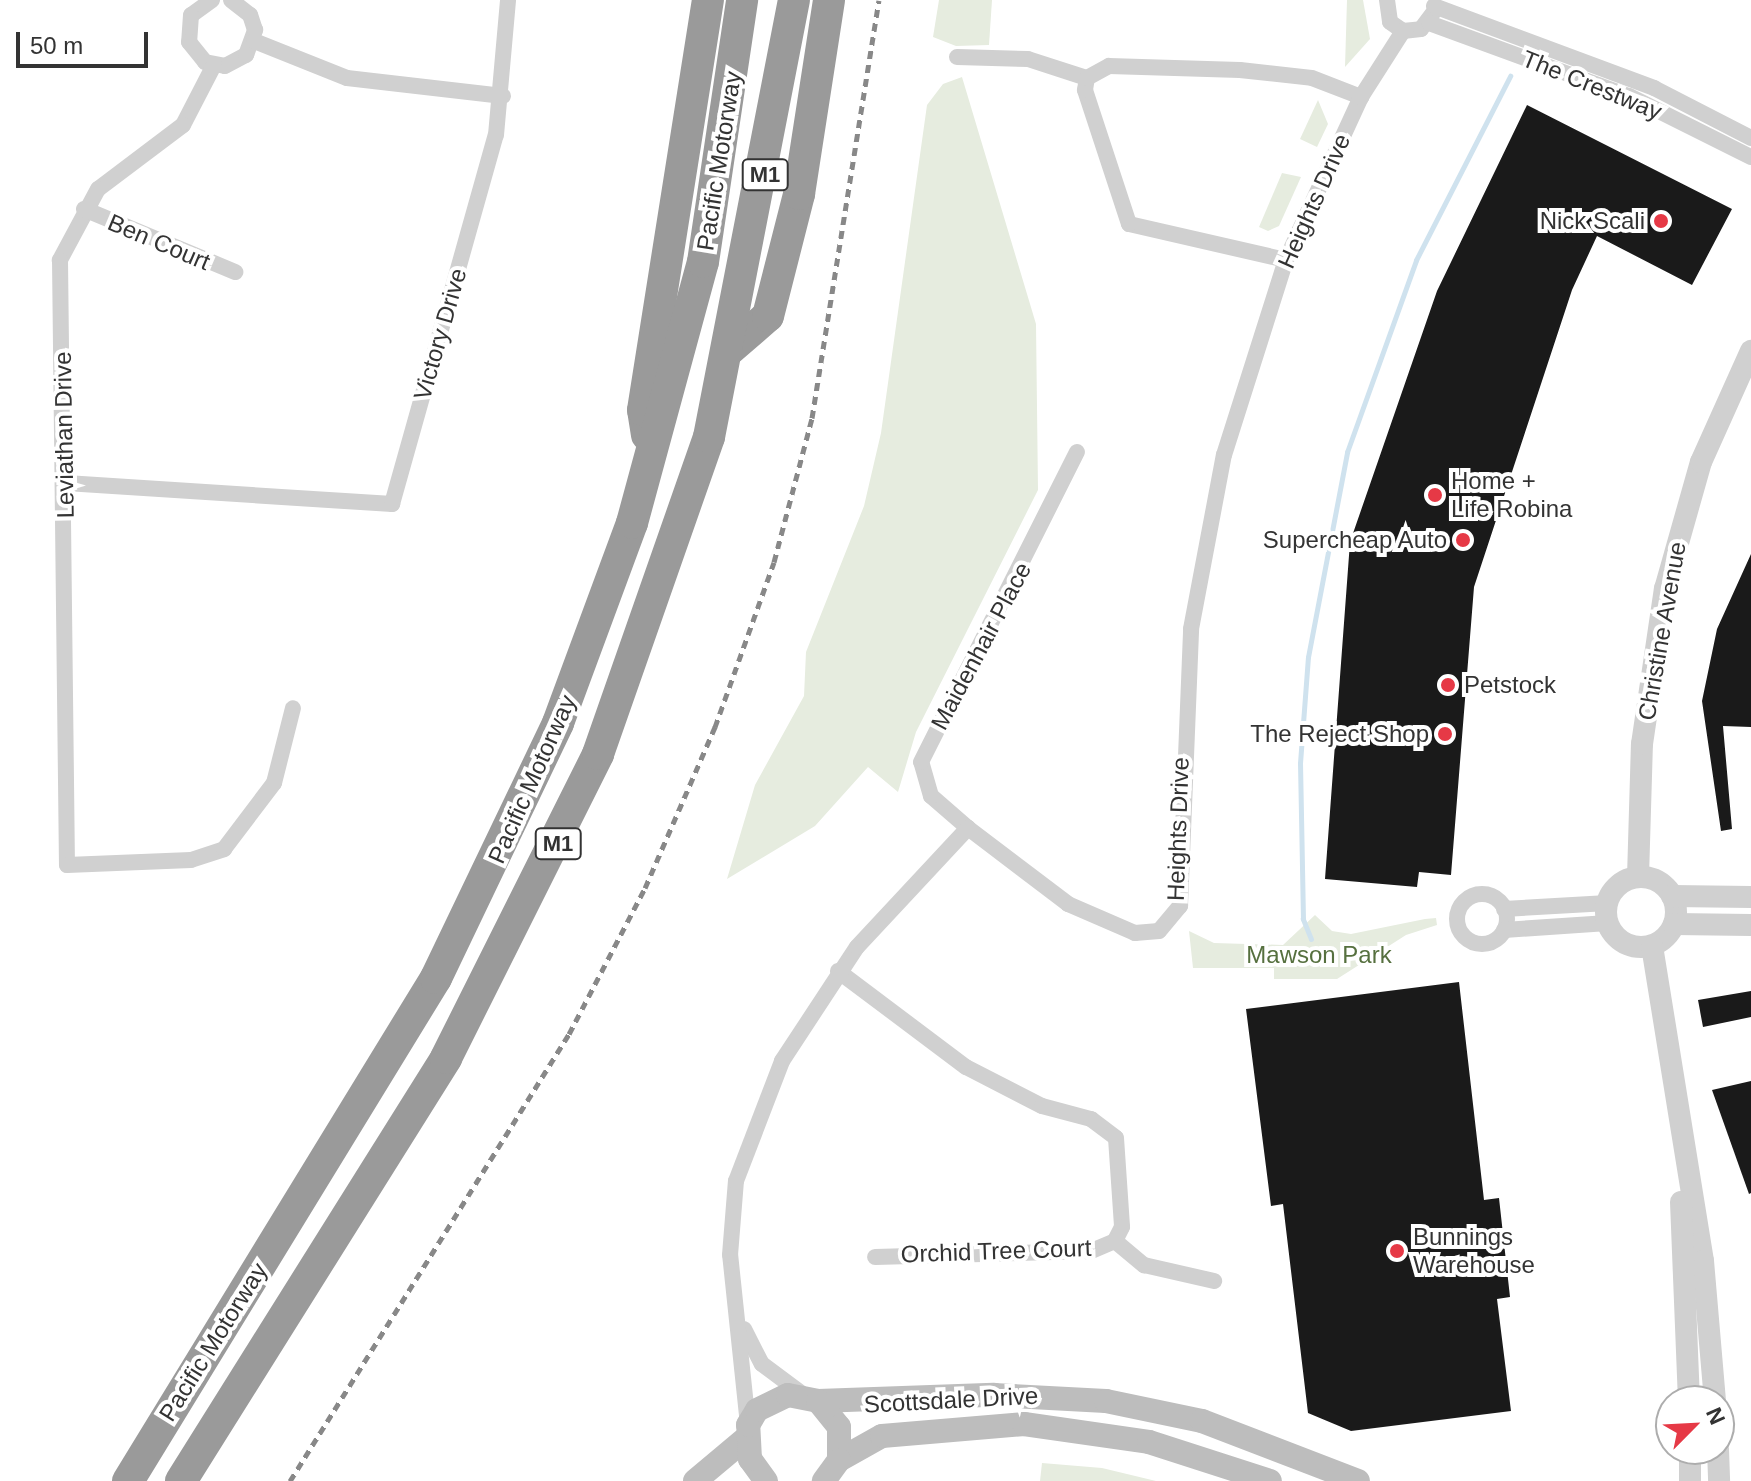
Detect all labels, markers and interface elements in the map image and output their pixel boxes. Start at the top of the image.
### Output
scale bar [20,16,152,66]
text: 50 m [30,32,83,59]
street label: The Crestway [1518,44,1666,126]
street label: Pacific Motorway [691,69,747,253]
street label: Heights Drive [1272,129,1356,273]
road number: M1 [741,157,789,193]
place label: Nick Scali [1540,207,1645,235]
street label: Ben Court [104,208,214,276]
marker: Nick Scali [1652,212,1670,230]
street label: Victory Drive [407,265,473,403]
street label: Leviathan Drive [48,351,80,519]
place label: Home + Life Robina [1451,467,1572,523]
marker: Home + Life Robina [1426,486,1444,504]
place label: Supercheap Auto [1262,526,1447,554]
marker: Supercheap Auto [1454,531,1472,549]
street label: Christine Avenue [1632,539,1692,723]
street label: Maidenhair Place [925,557,1037,735]
place label: Petstock [1464,671,1556,699]
marker: Petstock [1439,676,1457,694]
street label: Pacific Motorway [482,690,582,868]
place label: The Reject Shop [1250,720,1429,748]
marker: The Reject Shop [1436,725,1454,743]
street label: Heights Drive [1161,757,1195,901]
road number: M1 [534,826,582,862]
park label: Mawson Park [1246,941,1392,969]
place label: Bunnings Warehouse [1413,1223,1535,1279]
street label: Orchid Tree Court [900,1233,1092,1269]
marker: Bunnings Warehouse [1388,1242,1406,1260]
street label: Pacific Motorway [153,1257,273,1427]
street label: Scottsdale Drive [863,1381,1039,1419]
north arrow [1655,1385,1735,1465]
text: N [1701,1403,1730,1428]

